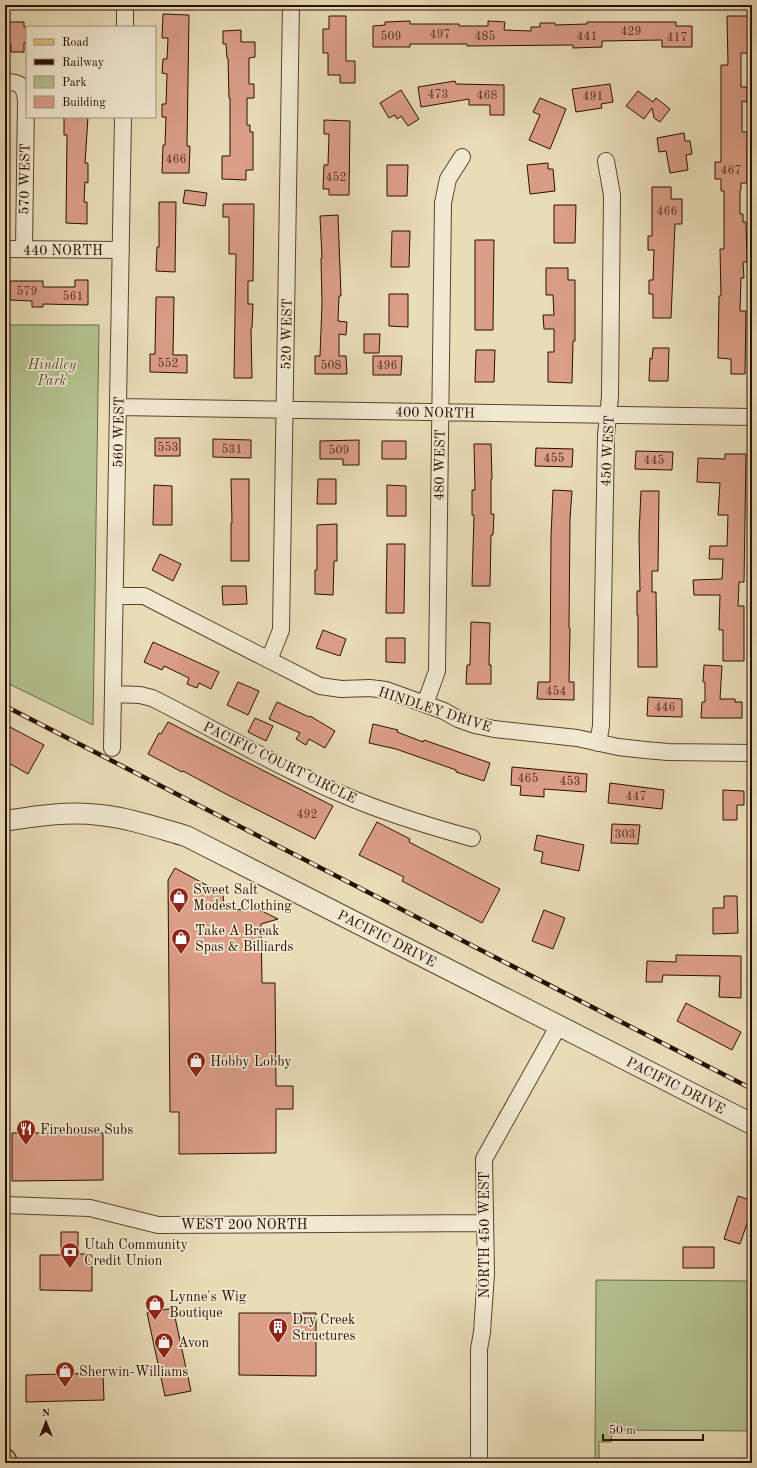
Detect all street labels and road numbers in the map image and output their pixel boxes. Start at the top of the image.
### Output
street label: 570 WEST [17,143,33,215]
street label: 440 NORTH [23,244,103,258]
street label: 520 WEST [279,298,295,370]
street label: 560 WEST [111,396,127,468]
street label: 400 NORTH [395,405,475,421]
street label: 450 WEST [599,415,617,487]
street label: 480 WEST [432,429,448,501]
street label: HINDLEY DRIVE [376,685,493,735]
street label: PACIFIC COURT CIRCLE [201,720,358,806]
street label: PACIFIC DRIVE [335,908,438,970]
street label: PACIFIC DRIVE [624,1055,727,1117]
street label: NORTH 450 WEST [478,1171,492,1299]
street label: WEST 200 NORTH [180,1218,308,1232]

